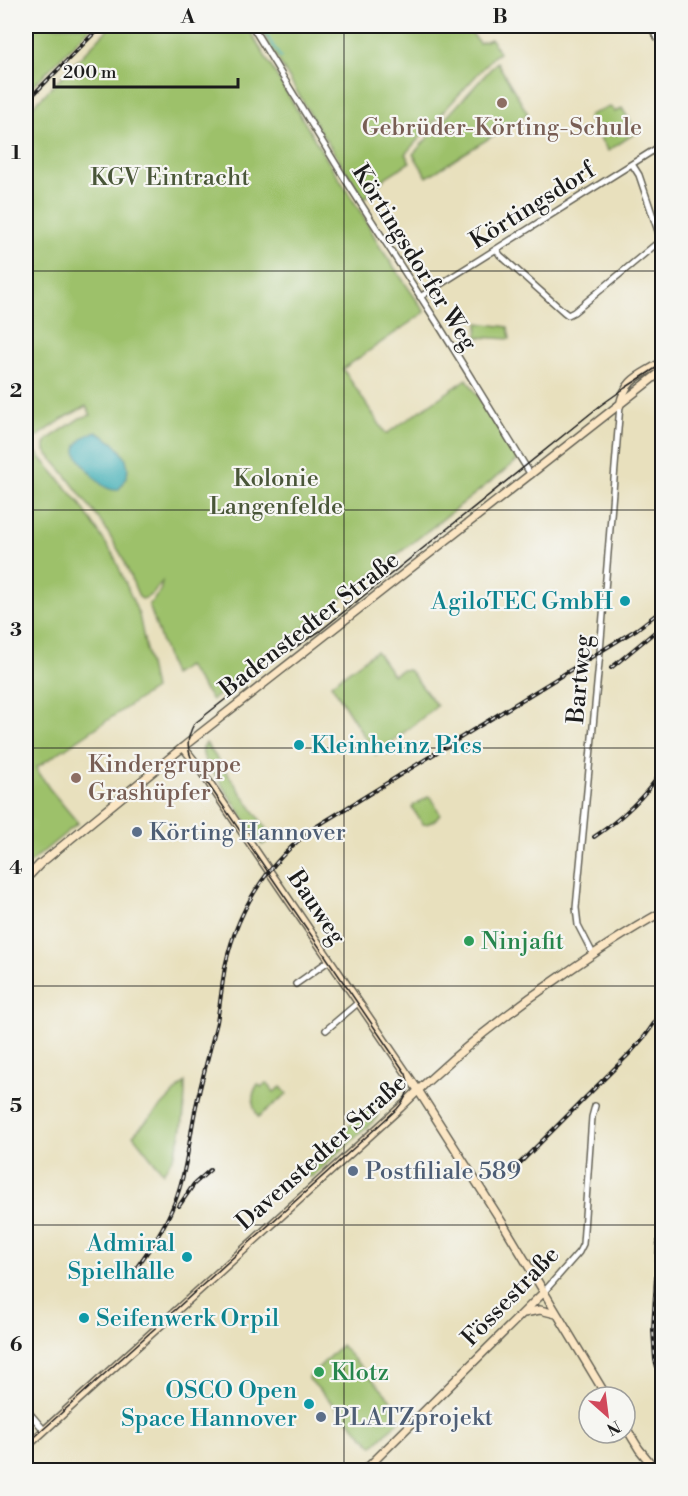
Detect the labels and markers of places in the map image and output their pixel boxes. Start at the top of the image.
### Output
marker: Gebrüder-Körting-Schule [495,96,509,110]
place label: Gebrüder-Körting-Schule [362,113,642,143]
place label: AgiloTEC GmbH [430,587,613,617]
marker: AgiloTEC GmbH [618,594,632,608]
place label: Kleinheinz Pics [311,731,482,761]
marker: Kleinheinz Pics [292,738,306,752]
place label: Kindergruppe Grashüpfer [88,750,241,808]
marker: Kindergruppe Grashüpfer [69,771,83,785]
place label: Körting Hannover [149,818,346,848]
marker: Körting Hannover [130,825,144,839]
place label: Ninjafit [481,927,565,957]
marker: Ninjafit [462,934,476,948]
place label: Postfiliale 589 [365,1157,521,1187]
marker: Postfiliale 589 [346,1164,360,1178]
place label: Admiral Spielhalle [67,1229,175,1287]
marker: Admiral Spielhalle [180,1250,194,1264]
place label: Seifenwerk Orpil [96,1304,279,1334]
marker: Seifenwerk Orpil [77,1311,91,1325]
place label: Klotz [331,1358,389,1388]
marker: Klotz [312,1365,326,1379]
place label: OSCO Open Space Hannover [121,1376,297,1434]
marker: OSCO Open Space Hannover [302,1397,316,1411]
place label: PLATZprojekt [333,1403,494,1433]
marker: PLATZprojekt [314,1410,328,1424]

